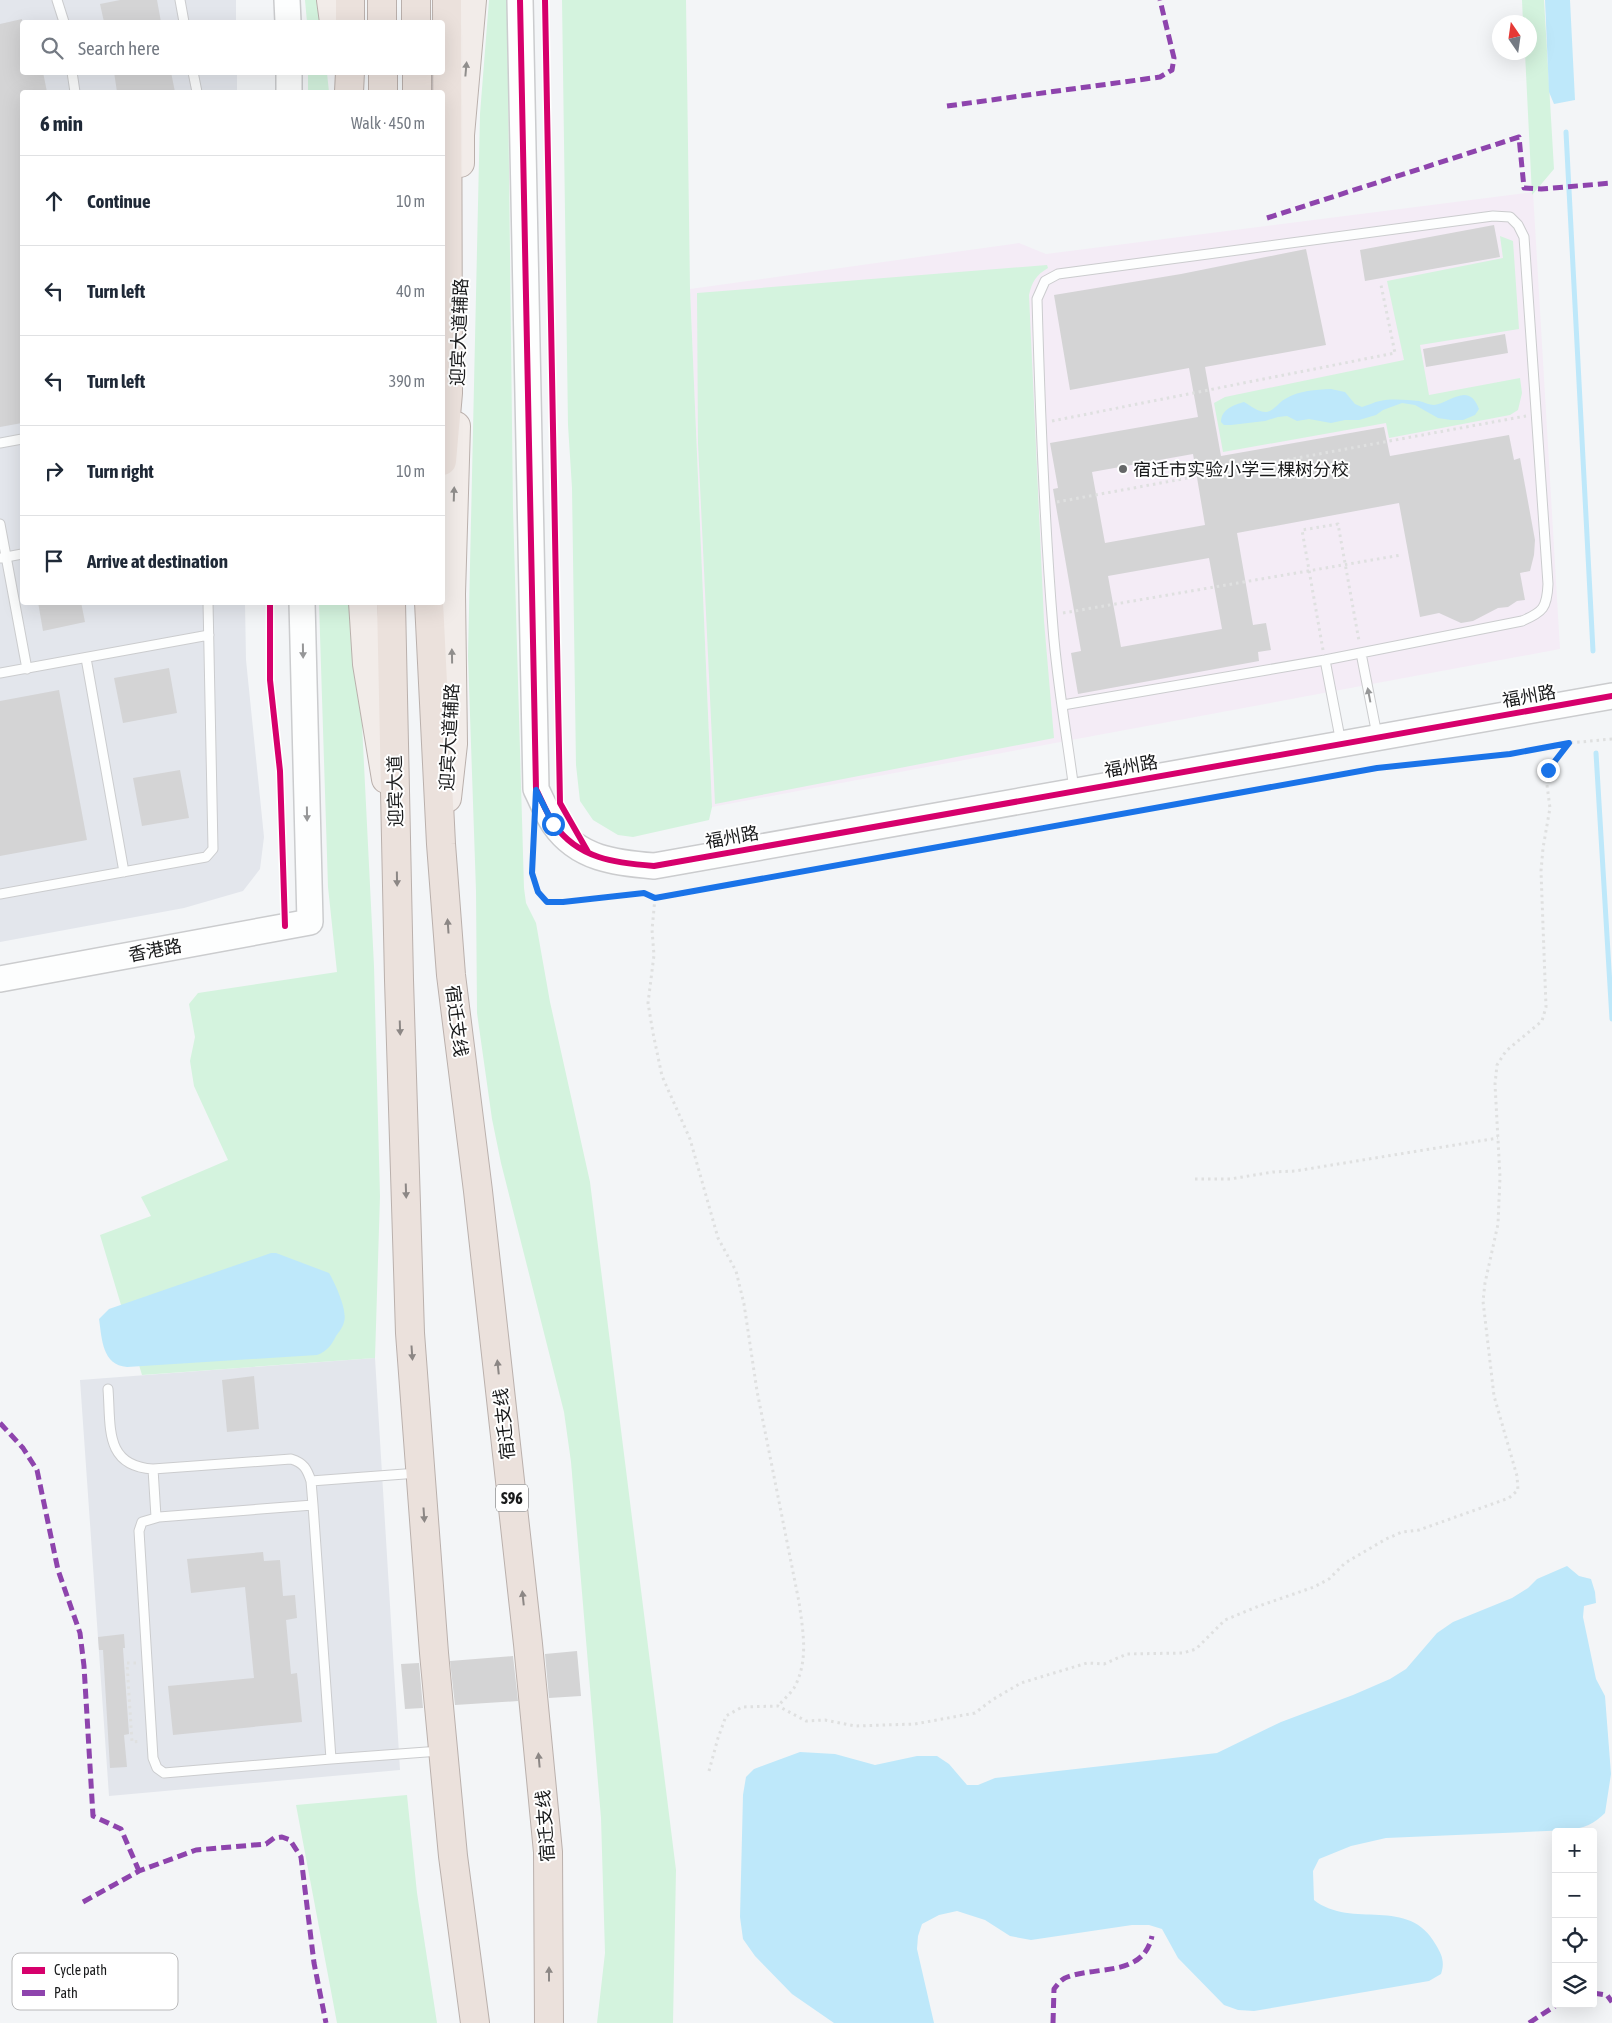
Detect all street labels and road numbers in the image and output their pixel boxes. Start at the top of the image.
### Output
street label: 迎宾大道辅路 [447,278,471,386]
street label: 福州路 [1501,681,1557,711]
street label: 迎宾大道辅路 [436,683,462,791]
street label: 福州路 [1103,751,1159,781]
street label: 迎宾大道 [384,755,406,827]
street label: 福州路 [704,822,760,852]
street label: 香港路 [126,935,184,965]
street label: 宿迁支线 [442,984,472,1058]
street label: 宿迁支线 [490,1387,518,1461]
road number: S96 [496,1485,528,1512]
street label: 宿迁支线 [532,1789,558,1863]

